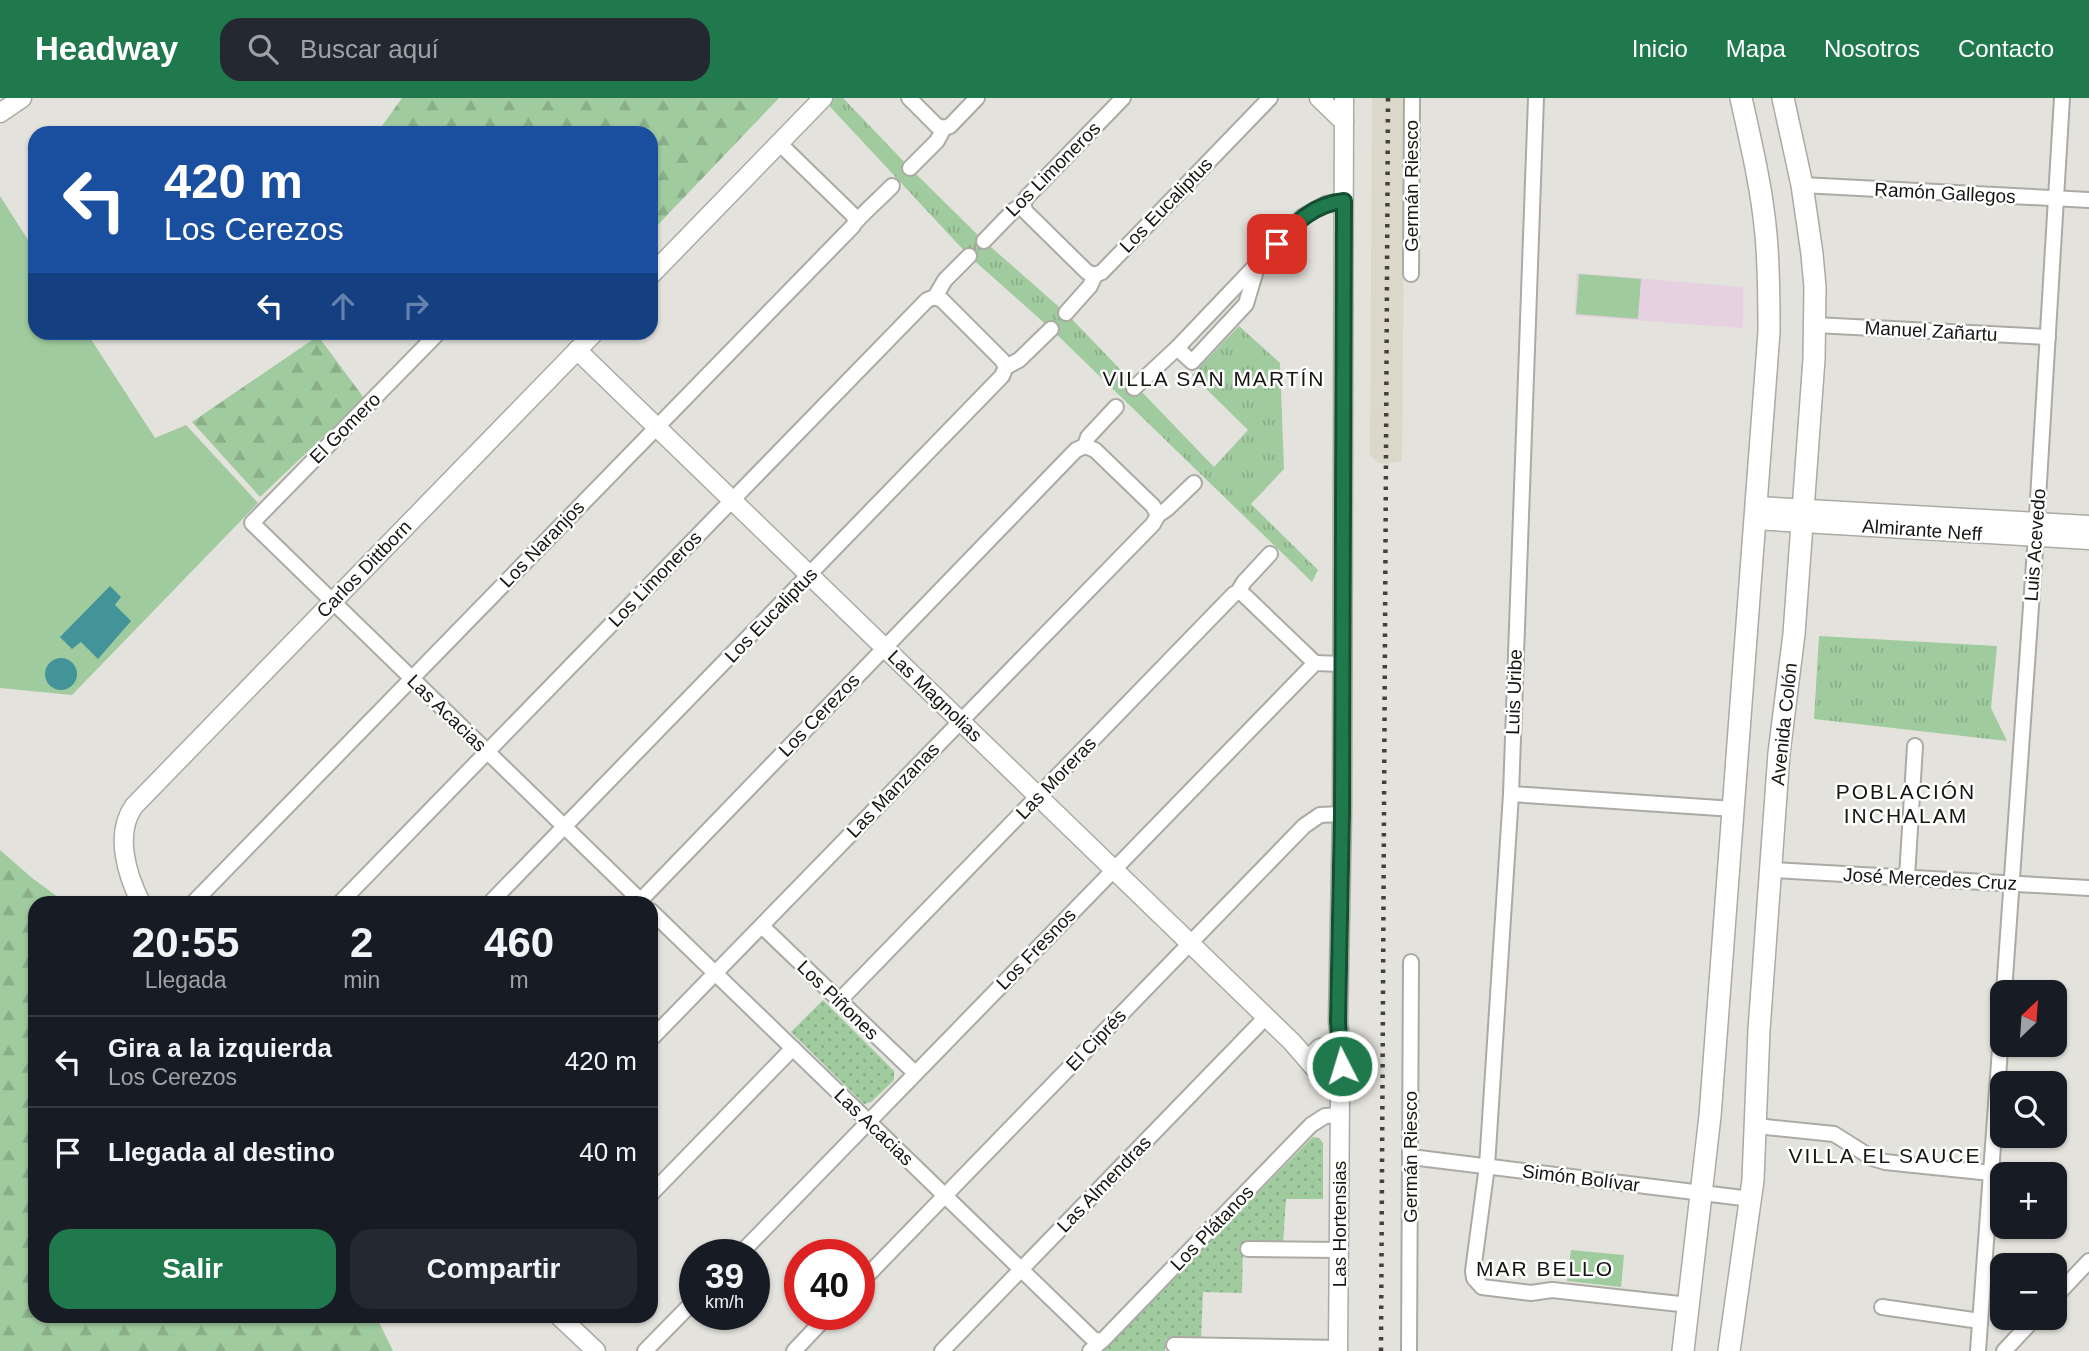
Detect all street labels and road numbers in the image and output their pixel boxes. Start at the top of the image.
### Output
street label: Los Limoneros [1002,118,1104,220]
street label: Germán Riesco [1401,120,1422,252]
street label: Los Eucaliptus [1116,153,1216,257]
street label: Ramón Gallegos [1874,179,2016,207]
street label: Manuel Zañartu [1864,317,1998,345]
street label: El Gomero [305,388,385,468]
street label: Luis Acevedo [2021,488,2049,602]
street label: Los Naranjos [496,496,588,592]
street label: Almirante Neff [1861,515,1983,545]
street label: Carlos Dittborn [312,516,416,622]
street label: Los Limoneros [604,527,706,631]
street label: Los Eucaliptus [721,563,821,667]
street label: Las Magnolias [884,646,986,746]
street label: Luis Uribe [1502,649,1526,735]
street label: Avenida Colón [1767,662,1801,786]
street label: Los Cerezos [774,669,864,761]
street label: Las Acacias [403,670,491,756]
street label: Las Moreras [1012,733,1100,823]
street label: Las Manzanas [843,738,943,842]
street label: José Mercedes Cruz [1842,864,2018,894]
street label: Los Fresnos [992,904,1080,994]
street label: Los Piñones [793,956,883,1044]
street label: El Ciprés [1062,1005,1130,1075]
street label: Las Acacias [830,1084,918,1170]
street label: Germán Riesco [1400,1091,1421,1223]
street label: Las Almendras [1053,1132,1155,1236]
street label: Simón Bolívar [1521,1160,1642,1196]
street label: Las Hortensias [1329,1161,1350,1287]
street label: Los Plátanos [1166,1181,1258,1275]

